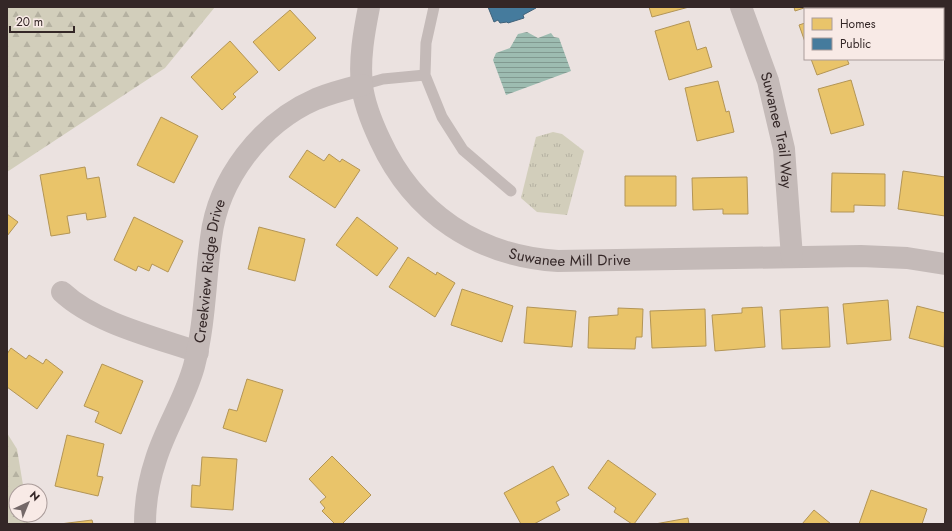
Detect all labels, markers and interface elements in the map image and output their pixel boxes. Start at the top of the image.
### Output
scale bar [10,8,74,34]
legend [804,8,944,60]
text: 20 m [16,13,43,31]
text: Homes [840,15,876,33]
text: Public [840,35,871,53]
street label: Suwanee Trail Way [755,69,798,190]
street label: Creekview Ridge Drive [188,196,231,345]
street label: Suwanee Mill Drive [506,242,631,272]
north arrow [8,483,48,523]
text: N [26,487,44,505]

